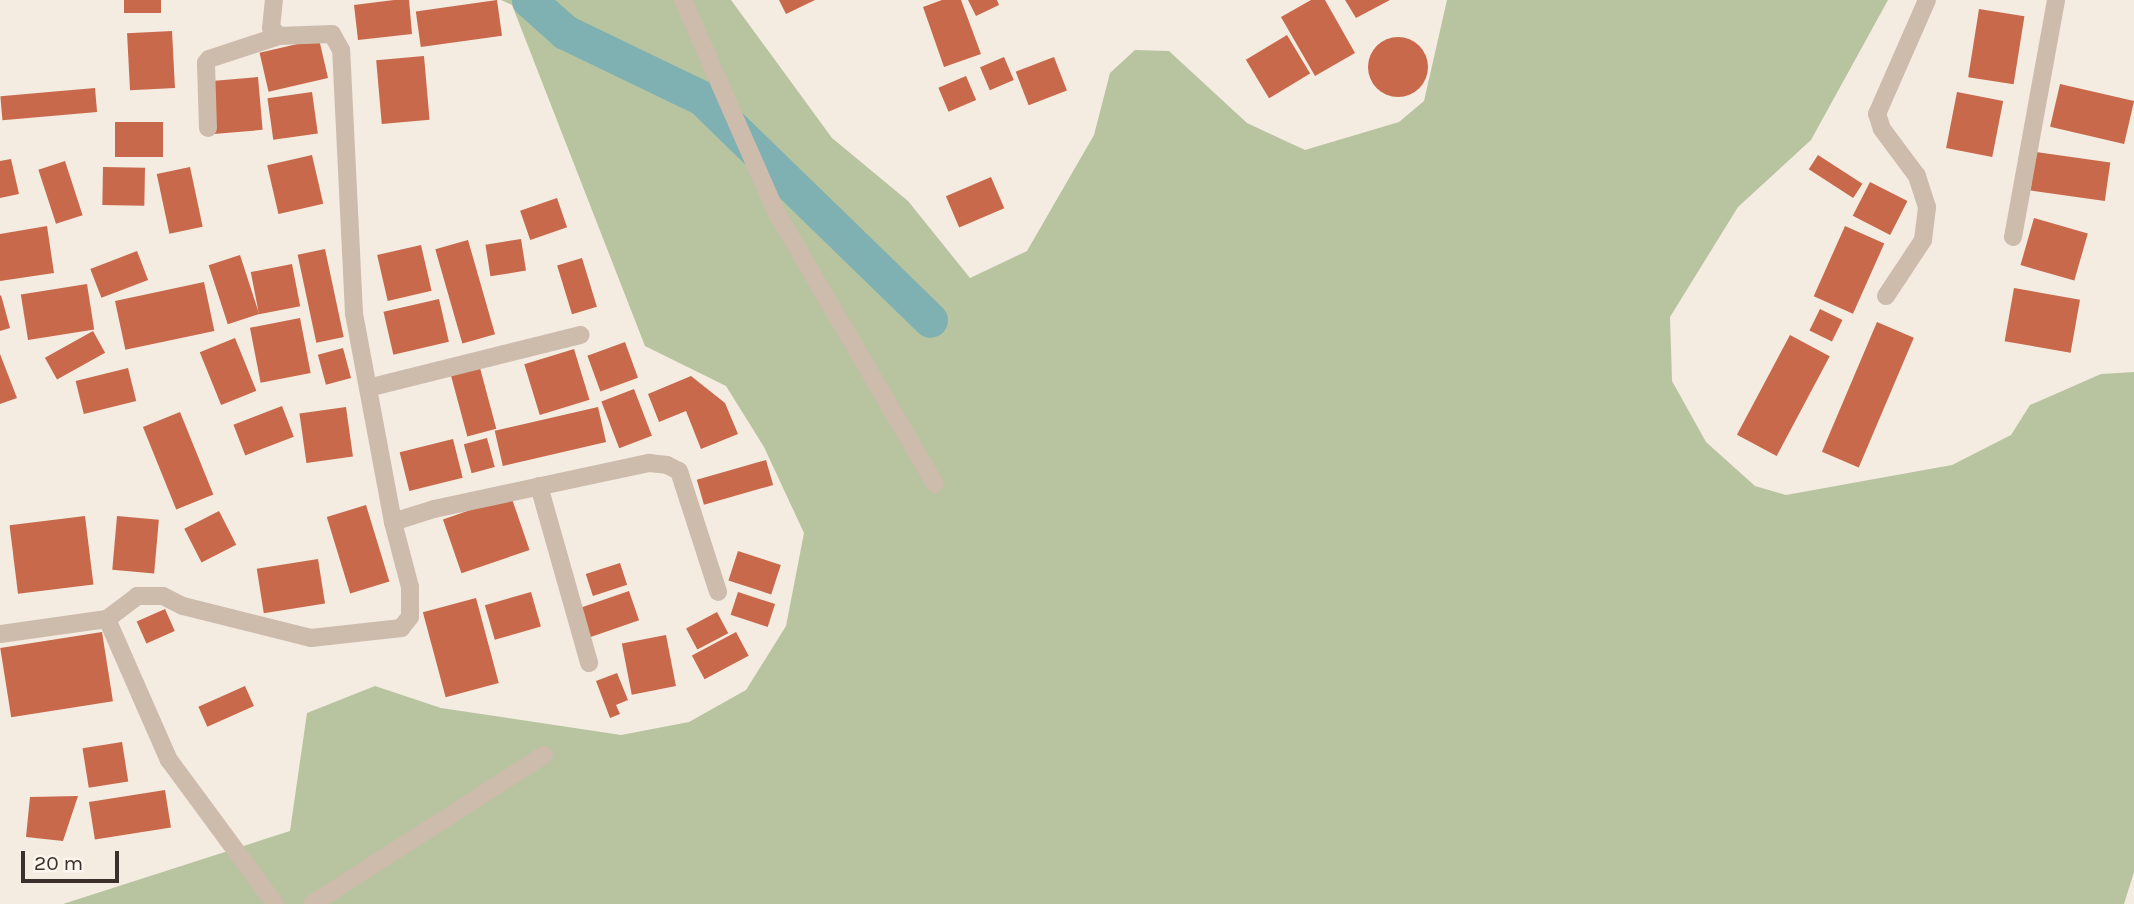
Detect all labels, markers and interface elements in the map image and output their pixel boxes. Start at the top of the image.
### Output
scale bar [24,838,122,882]
text: 20 m [34,851,83,875]

